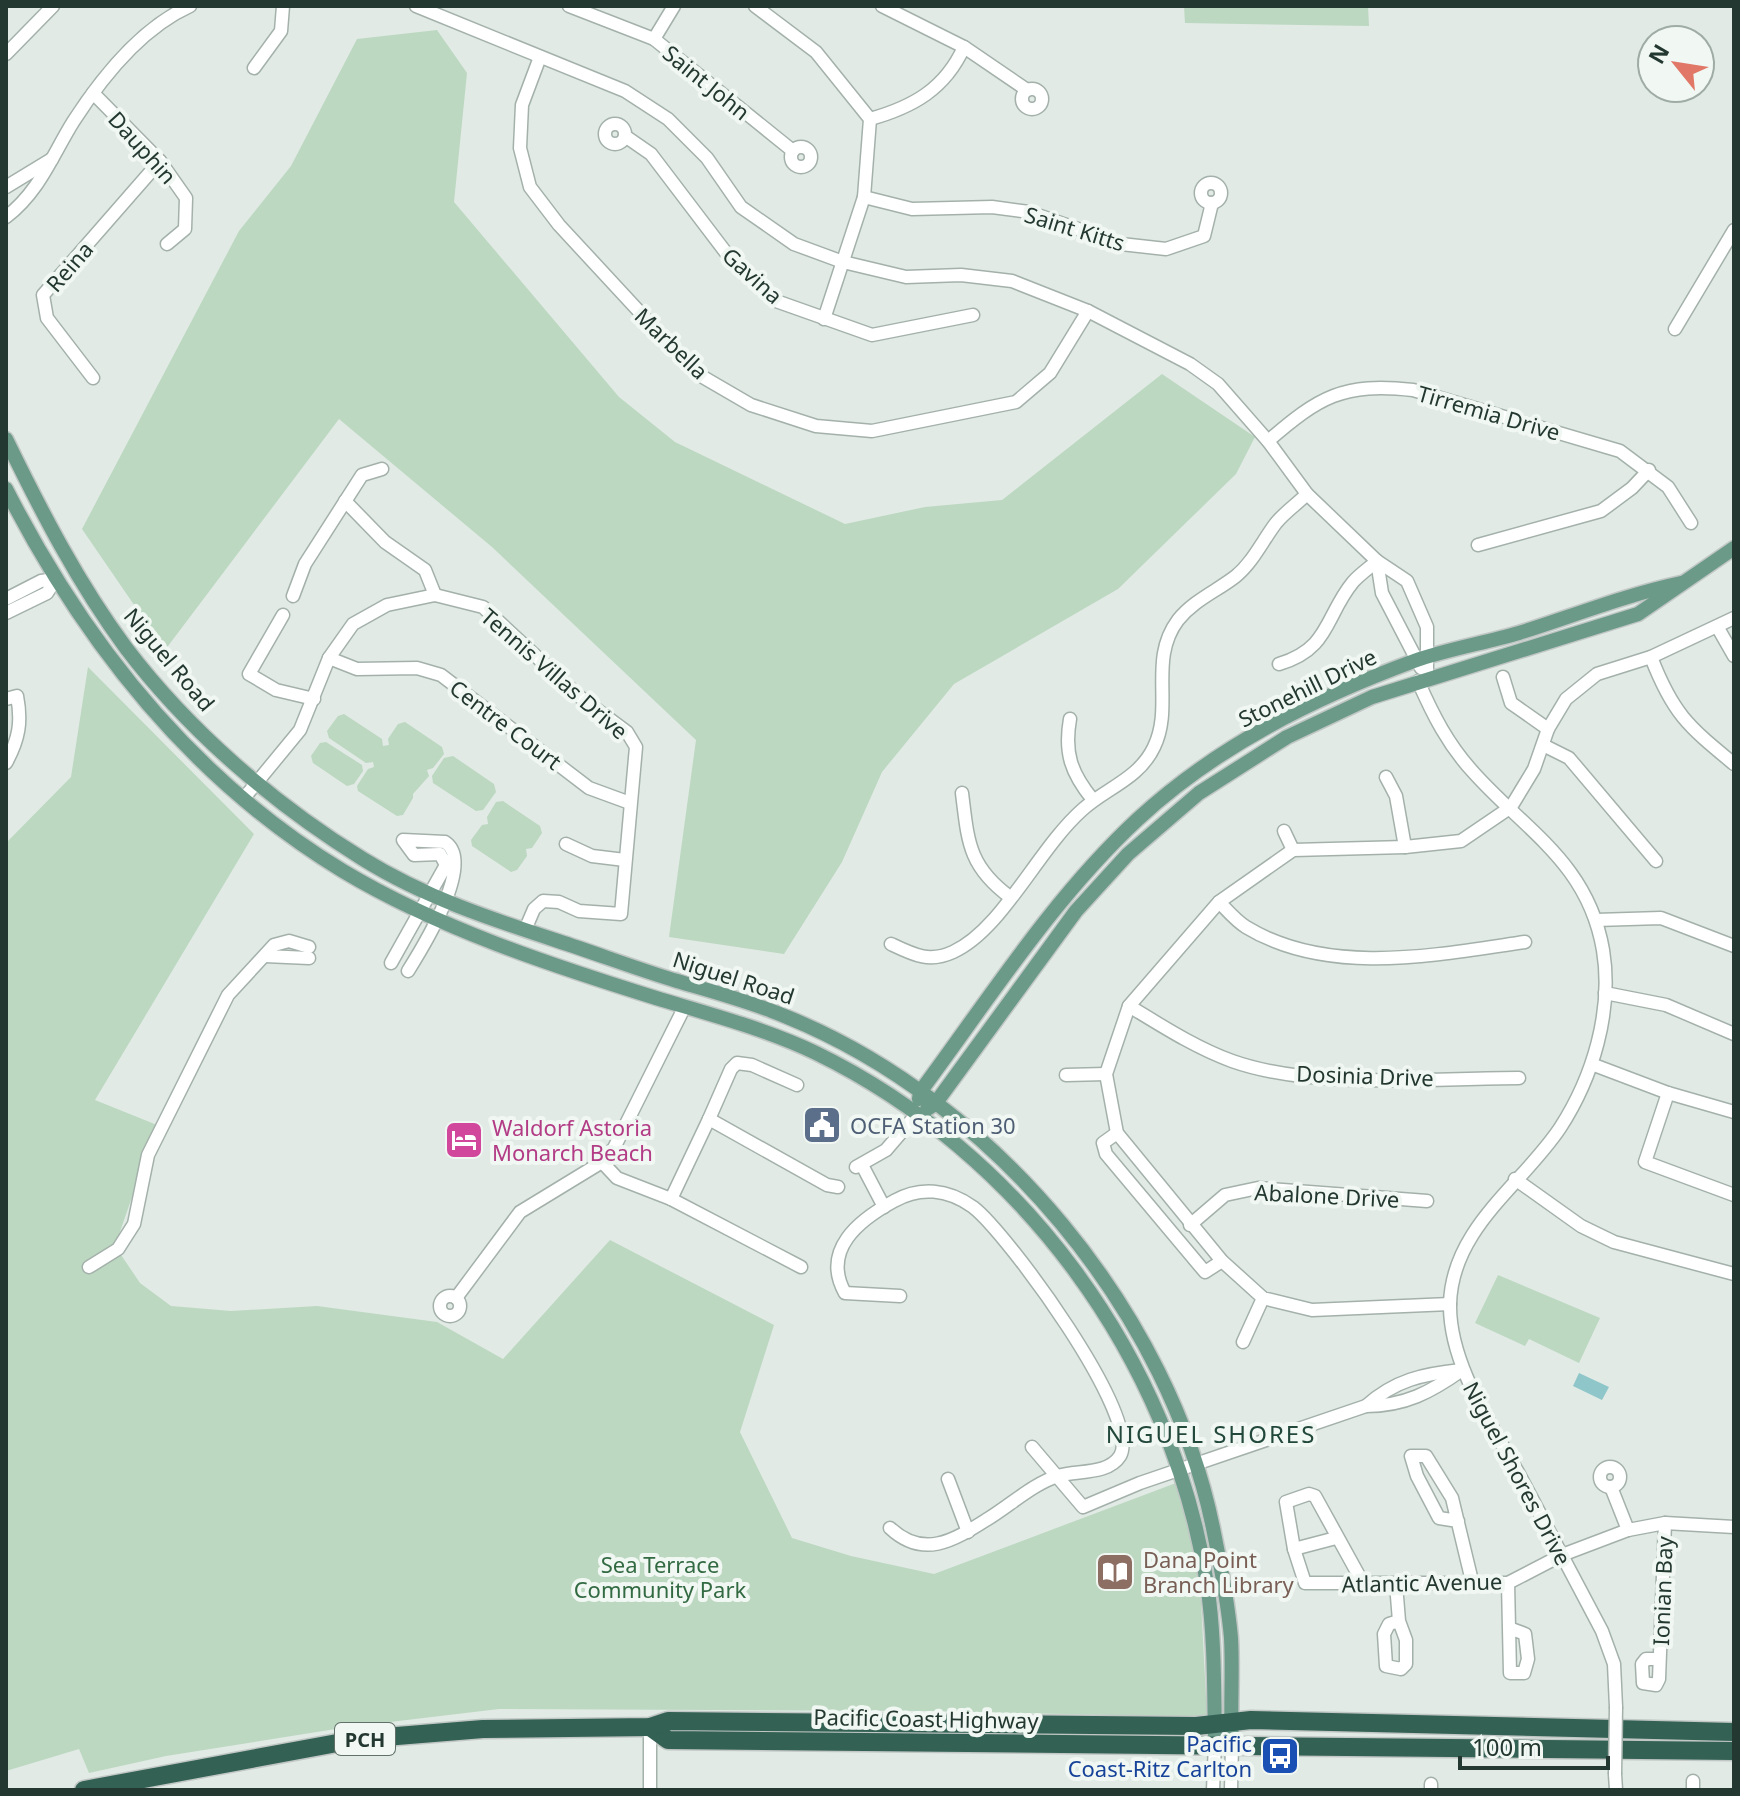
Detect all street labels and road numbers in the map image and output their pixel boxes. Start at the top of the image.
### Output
street label: Saint John [657,38,757,126]
street label: Dauphin [102,104,184,190]
street label: Saint Kitts [1021,199,1129,257]
street label: Reina [39,234,99,298]
street label: Gavina [717,240,789,310]
street label: Marbella [629,301,715,385]
street label: Tirremia Drive [1414,377,1564,447]
street label: Niguel Road [118,601,222,717]
street label: Tennis Villas Drive [475,601,635,745]
street label: Stonehill Drive [1233,641,1381,733]
street label: Centre Court [444,672,568,776]
street label: Niguel Road [669,943,799,1011]
street label: Dosinia Drive [1296,1058,1434,1092]
street label: Abalone Drive [1254,1176,1400,1214]
street label: Niguel Shores Drive [1457,1376,1579,1570]
street label: Ionian Bay [1645,1535,1679,1646]
street label: Atlantic Avenue [1341,1566,1503,1598]
street label: Pacific Coast Highway [813,1701,1040,1735]
road number: PCH [335,1723,395,1755]

